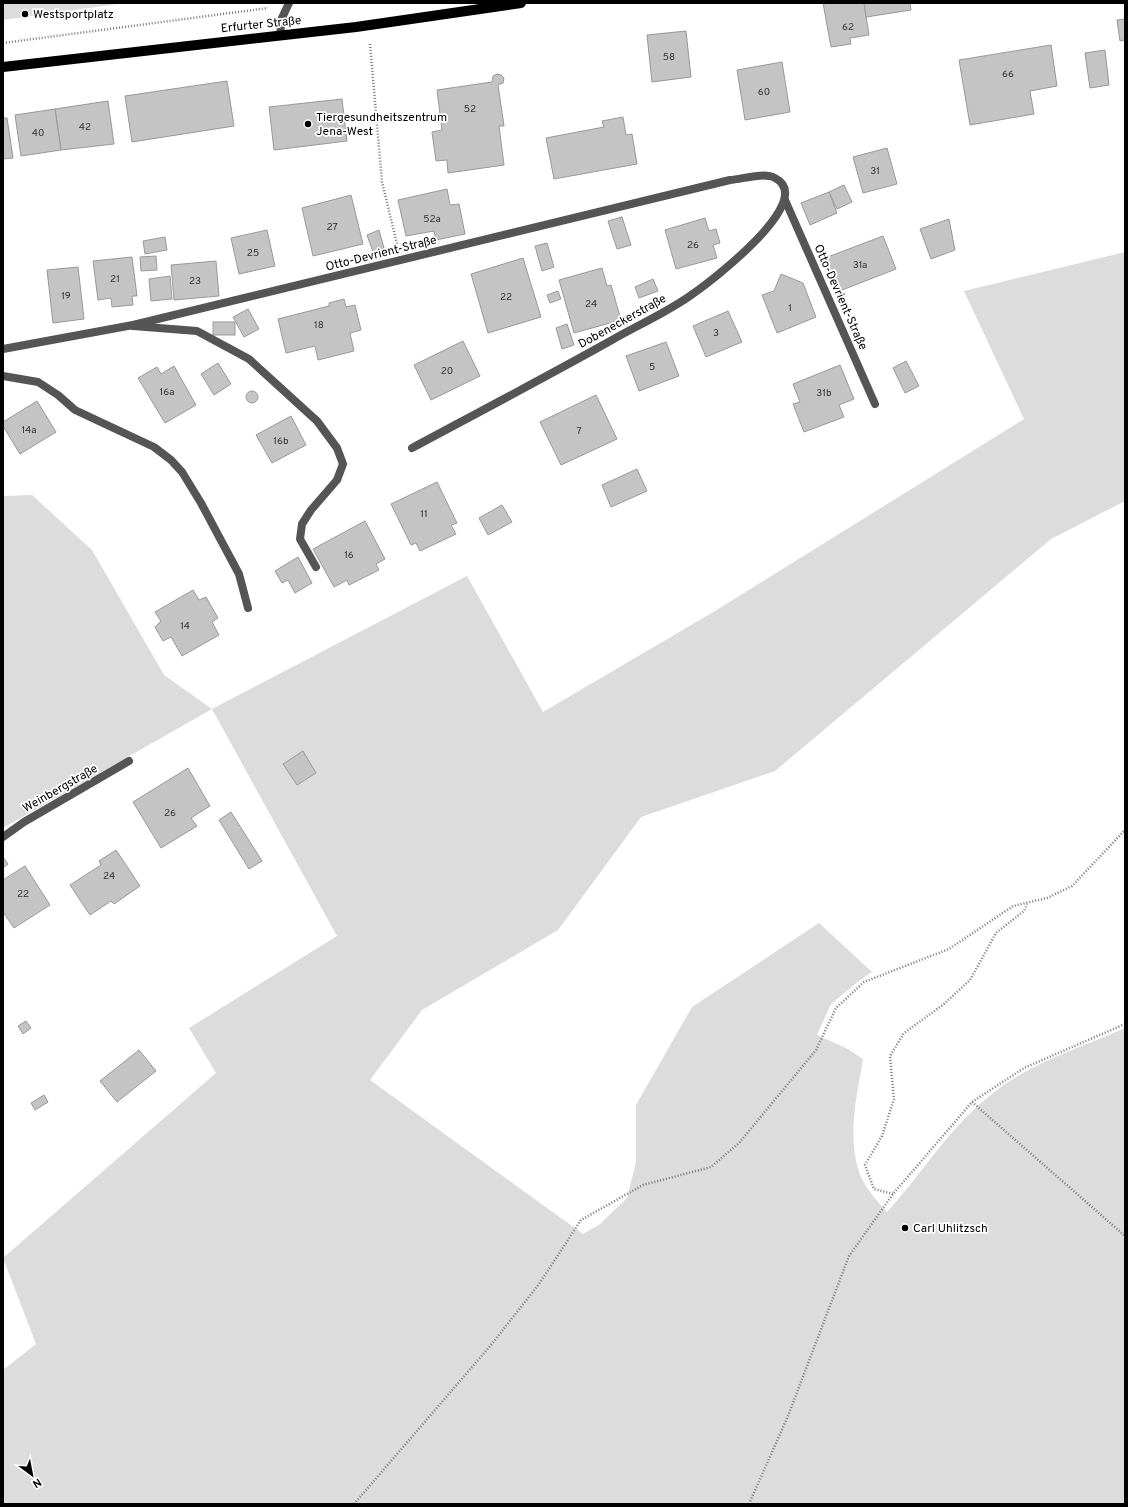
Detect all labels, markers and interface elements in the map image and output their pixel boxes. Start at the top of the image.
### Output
place label: Westsportplatz [33,7,114,23]
marker: Westsportplatz [20,9,30,19]
street label: Erfurter Straße [220,13,302,37]
house number: 62 [842,21,854,34]
house number: 58 [663,51,675,64]
house number: 66 [1002,68,1014,81]
house number: 60 [758,86,770,99]
house number: 52 [464,103,476,116]
place label: Tiergesundheitszentrum Jena-West [316,110,447,140]
marker: Tiergesundheitszentrum Jena-West [303,119,313,129]
house number: 42 [79,121,91,134]
house number: 40 [32,127,44,140]
house number: 31 [870,165,880,178]
house number: 52a [423,213,441,226]
house number: 27 [326,221,338,234]
street label: Otto-Devrient-Straße [324,232,438,276]
house number: 26 [687,239,699,252]
street label: Otto-Devrient-Straße [810,242,871,353]
house number: 25 [247,247,259,260]
house number: 31a [853,259,867,272]
house number: 21 [110,273,120,286]
house number: 23 [189,275,201,288]
house number: 19 [61,290,71,303]
house number: 22 [500,291,512,304]
street label: Dobeneckerstraße [576,291,669,353]
house number: 24 [585,298,597,311]
house number: 1 [788,302,792,315]
house number: 18 [314,319,324,332]
house number: 3 [713,327,719,340]
house number: 5 [649,361,655,374]
house number: 20 [441,365,453,378]
house number: 16a [160,386,174,399]
house number: 31b [816,387,832,400]
house number: 14a [21,424,37,437]
house number: 7 [576,425,582,438]
house number: 16b [273,435,289,448]
house number: 11 [420,508,428,521]
house number: 16 [344,549,354,562]
house number: 14 [180,620,190,633]
street label: Weinbergstraße [20,761,101,817]
house number: 26 [164,807,176,820]
house number: 24 [103,870,115,883]
house number: 22 [17,888,29,901]
place label: Carl Uhlitzsch [913,1221,988,1237]
marker: Carl Uhlitzsch [900,1223,910,1233]
north arrow [12,1455,52,1495]
text: N [30,1475,44,1491]

